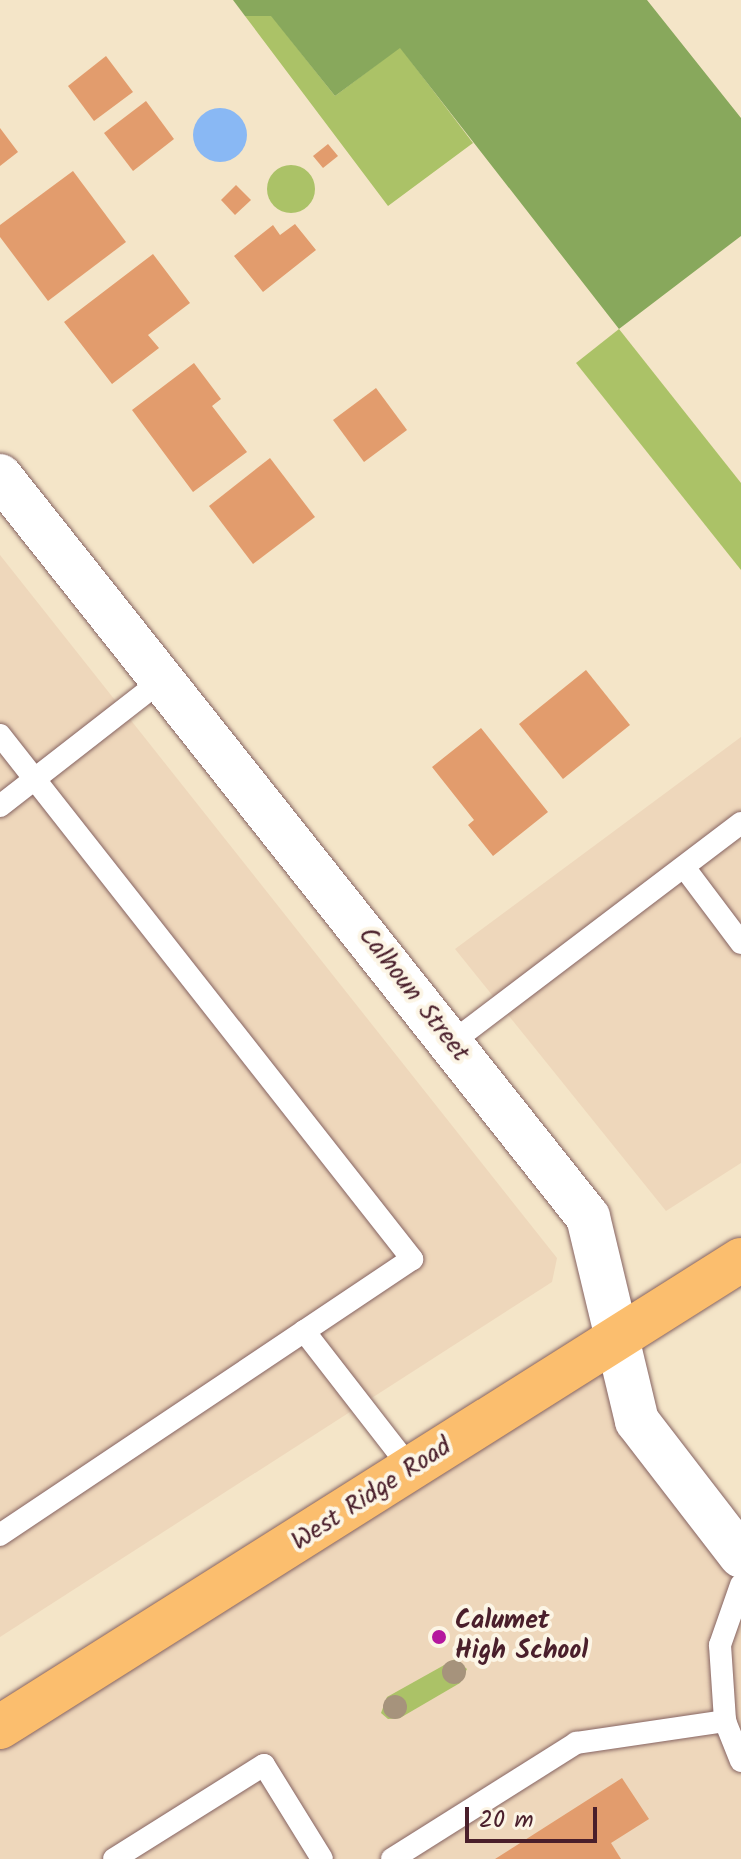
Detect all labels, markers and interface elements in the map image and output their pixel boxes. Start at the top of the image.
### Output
street label: Calhoun Street [351,921,475,1069]
street label: West Ridge Road [286,1432,458,1558]
place label: Calumet High School [455,1606,588,1668]
marker: Calumet High School [430,1628,448,1646]
scale bar [469,1791,601,1841]
text: 20 m [479,1801,534,1840]

